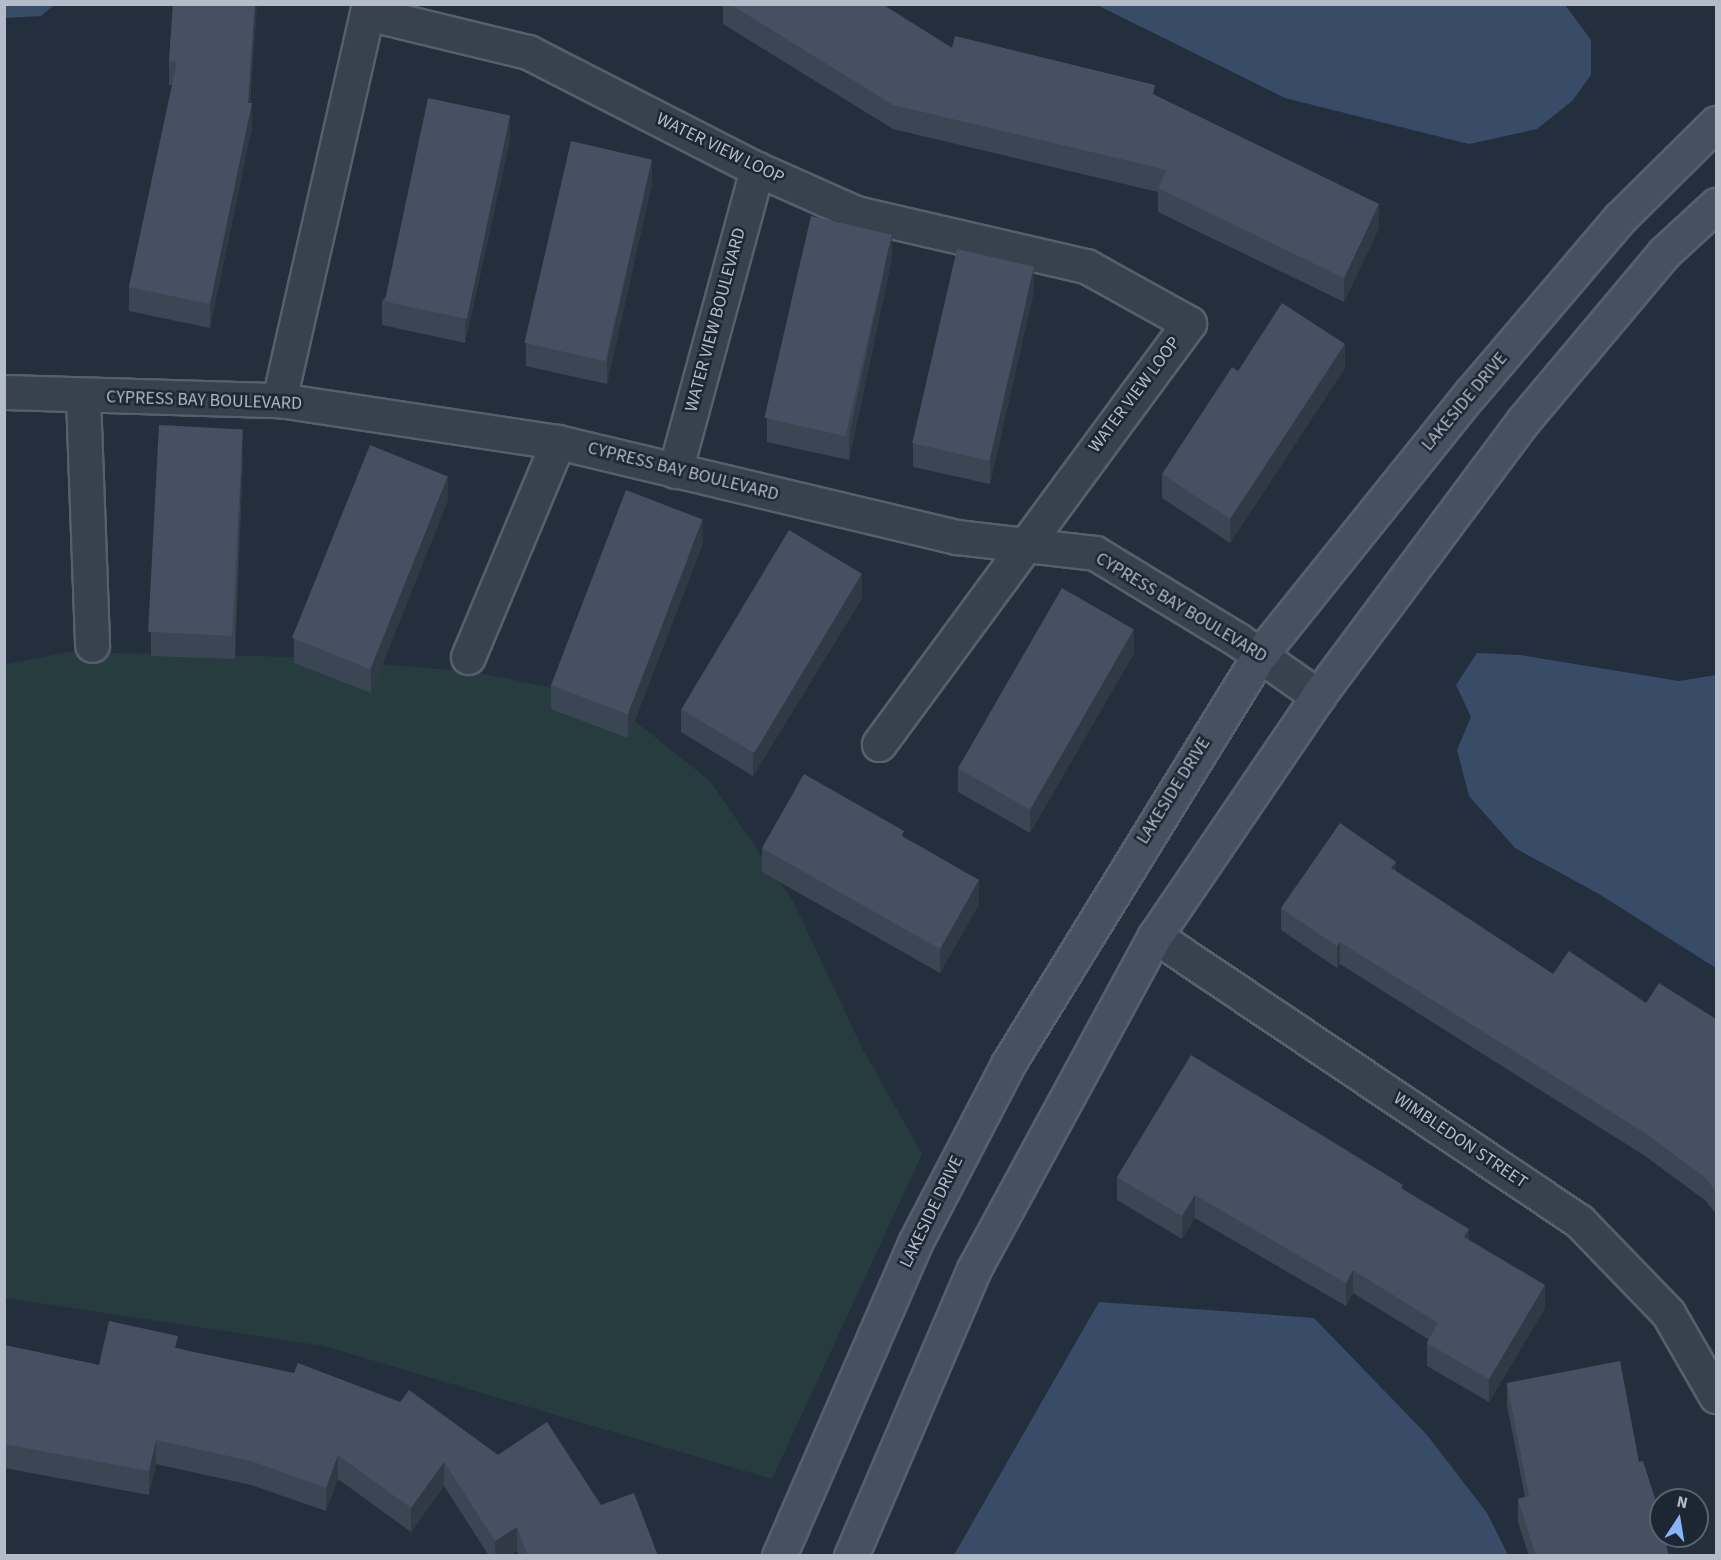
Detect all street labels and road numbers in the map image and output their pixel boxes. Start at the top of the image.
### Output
street label: WATER VIEW LOOP [653,109,787,189]
street label: WATER VIEW BOULEVARD [681,226,751,414]
street label: WATER VIEW LOOP [1084,333,1186,457]
street label: LAKESIDE DRIVE [1418,348,1512,456]
street label: CYPRESS BAY BOULEVARD [106,387,302,415]
street label: CYPRESS BAY BOULEVARD [585,438,781,506]
street label: CYPRESS BAY BOULEVARD [1091,548,1271,668]
street label: LAKESIDE DRIVE [1133,734,1215,848]
street label: WIMBLEDON STREET [1389,1088,1531,1194]
street label: LAKESIDE DRIVE [896,1153,968,1271]

